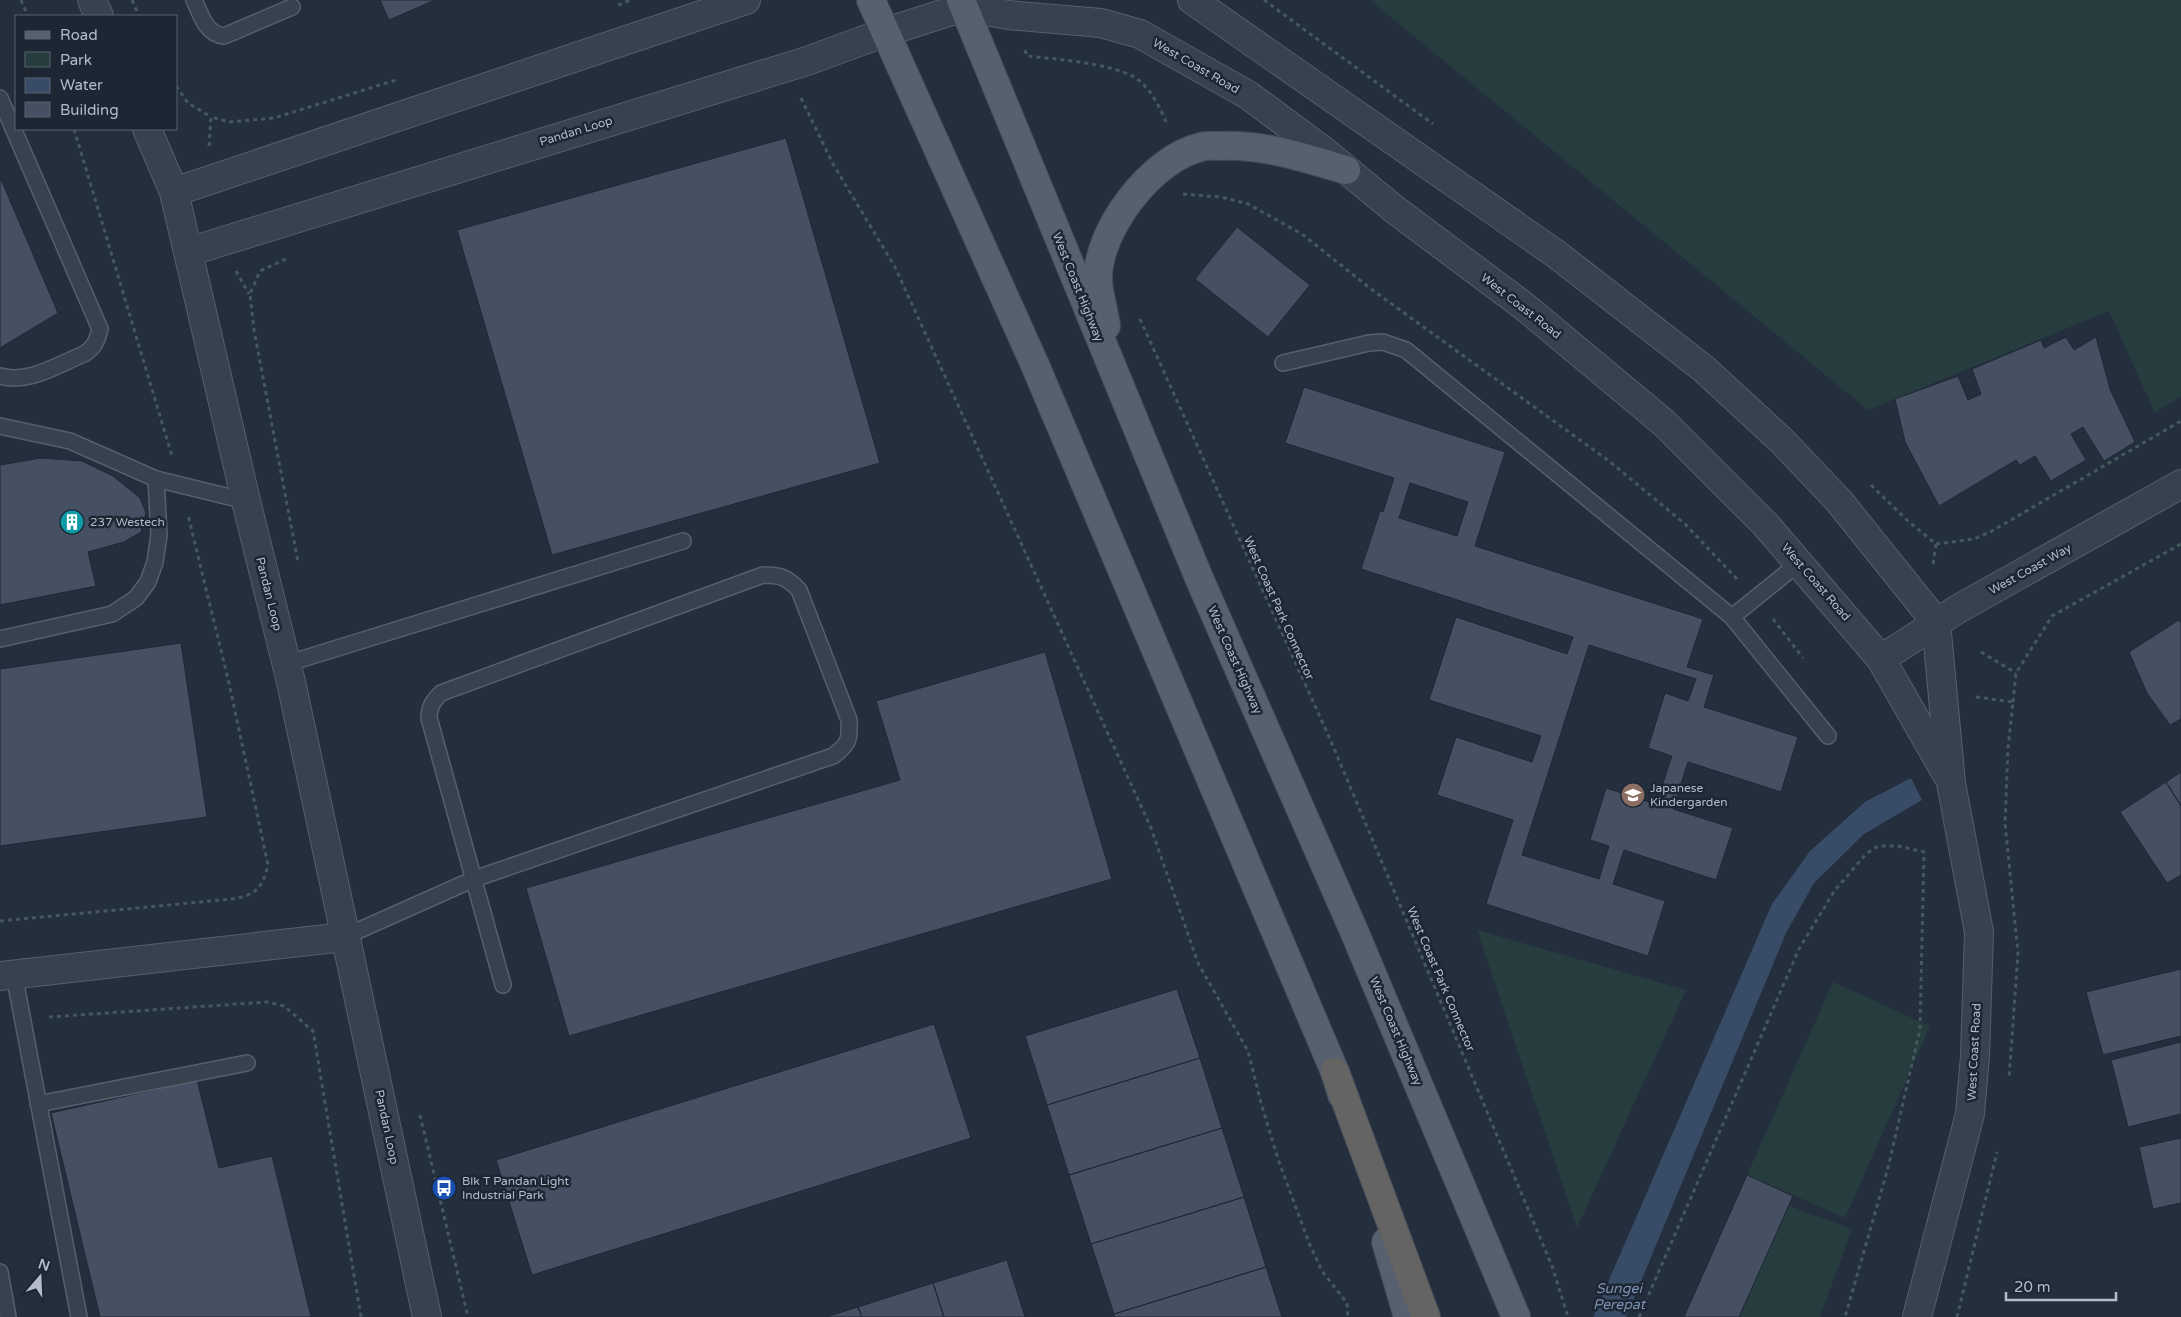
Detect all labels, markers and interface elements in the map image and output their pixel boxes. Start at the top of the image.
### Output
legend [15,15,178,130]
text: Road [60,26,98,44]
street label: West Coast Road [1150,36,1242,96]
text: Park [60,51,92,69]
text: Water [60,76,103,94]
text: Building [60,101,119,119]
street label: Pandan Loop [538,113,614,149]
street label: West Coast Highway [1050,230,1107,344]
street label: West Coast Road [1478,270,1564,342]
building icon: 237 Westech [59,509,85,535]
place label: 237 Westech [90,515,165,529]
street label: West Coast Park Connector [1241,534,1317,682]
street label: West Coast Way [1986,540,2074,597]
street label: West Coast Road [1779,541,1853,623]
street label: Pandan Loop [253,556,285,632]
street label: West Coast Highway [1205,604,1265,717]
place label: Japanese Kindergarden [1650,781,1728,809]
school or university icon: Japanese Kindergarden [1620,782,1646,808]
street label: West Coast Park Connector [1404,905,1478,1054]
street label: West Coast Highway [1367,975,1425,1088]
street label: West Coast Road [1964,1003,1984,1101]
street label: Pandan Loop [372,1089,402,1165]
place label: Blk T Pandan Light Industrial Park [462,1174,569,1202]
bus stop icon: Blk T Pandan Light Industrial Park [431,1175,457,1201]
north arrow [15,1252,65,1302]
text: N [36,1255,52,1275]
scale bar [2006,1270,2116,1302]
text: 20 m [2014,1278,2051,1296]
water label: Sungei Perepat [1593,1280,1647,1313]

